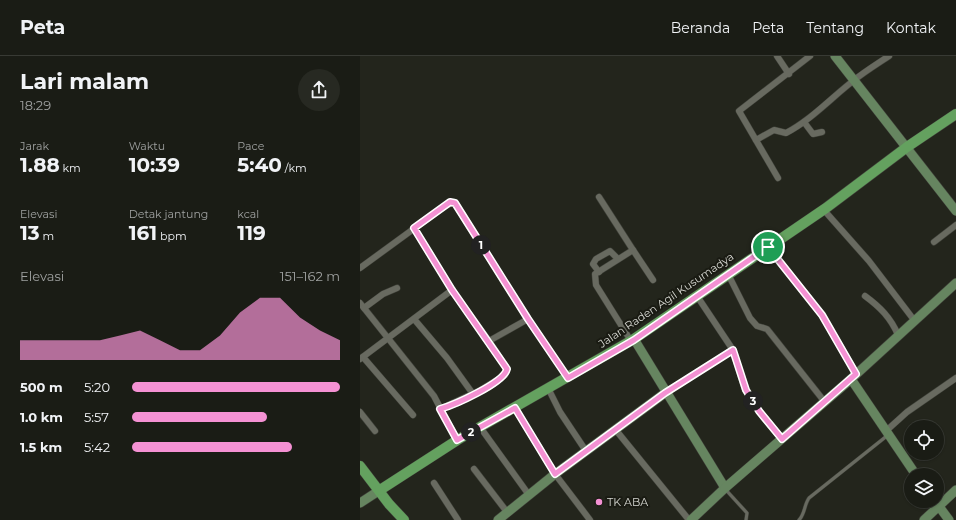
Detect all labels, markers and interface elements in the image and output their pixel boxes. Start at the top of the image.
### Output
text: Peta [20,16,65,39]
text: Beranda [671,19,730,37]
text: Peta [752,19,784,37]
text: Tentang [806,19,864,37]
text: Kontak [886,19,936,37]
text: Lari malam [20,68,149,95]
button: share [298,69,340,111]
text: 18:29 [20,97,51,113]
text: Jarak [20,139,49,153]
text: Waktu [129,139,165,153]
text: Pace [237,139,264,153]
text: 1.88 [20,153,60,177]
text: 10:39 [129,153,180,177]
text: 5:40 [237,153,282,177]
text: km [60,161,81,175]
text: /km [282,161,307,175]
text: Elevasi [20,207,57,221]
text: Detak jantung [129,207,208,221]
text: kcal [237,207,259,221]
text: 13 [20,221,40,245]
text: 161 [129,221,157,245]
text: 119 [237,221,266,245]
text: m [40,229,54,243]
text: bpm [157,229,187,243]
pin [751,230,785,264]
pin: 1 [471,235,491,255]
icon: arrive [757,236,779,258]
text: 1 [479,238,483,252]
street label: Jalan Raden Agil Kusumadya [595,249,736,351]
text: Elevasi [20,268,64,284]
text: 151–162 m [280,268,340,284]
text: 500 m [20,379,63,395]
text: 5:20 [84,379,110,395]
pin: 3 [743,391,763,411]
text: 3 [750,394,756,408]
text: 1.0 km [20,409,63,425]
text: 5:57 [84,409,109,425]
map controls [904,420,944,508]
button: locate [904,420,944,460]
pin: 2 [461,422,481,442]
text: 2 [468,425,474,439]
text: 1.5 km [20,439,62,455]
text: 5:42 [84,439,110,455]
button: layers [904,468,944,508]
place label: TK ABA [607,495,648,509]
marker: TK ABA [594,497,604,507]

